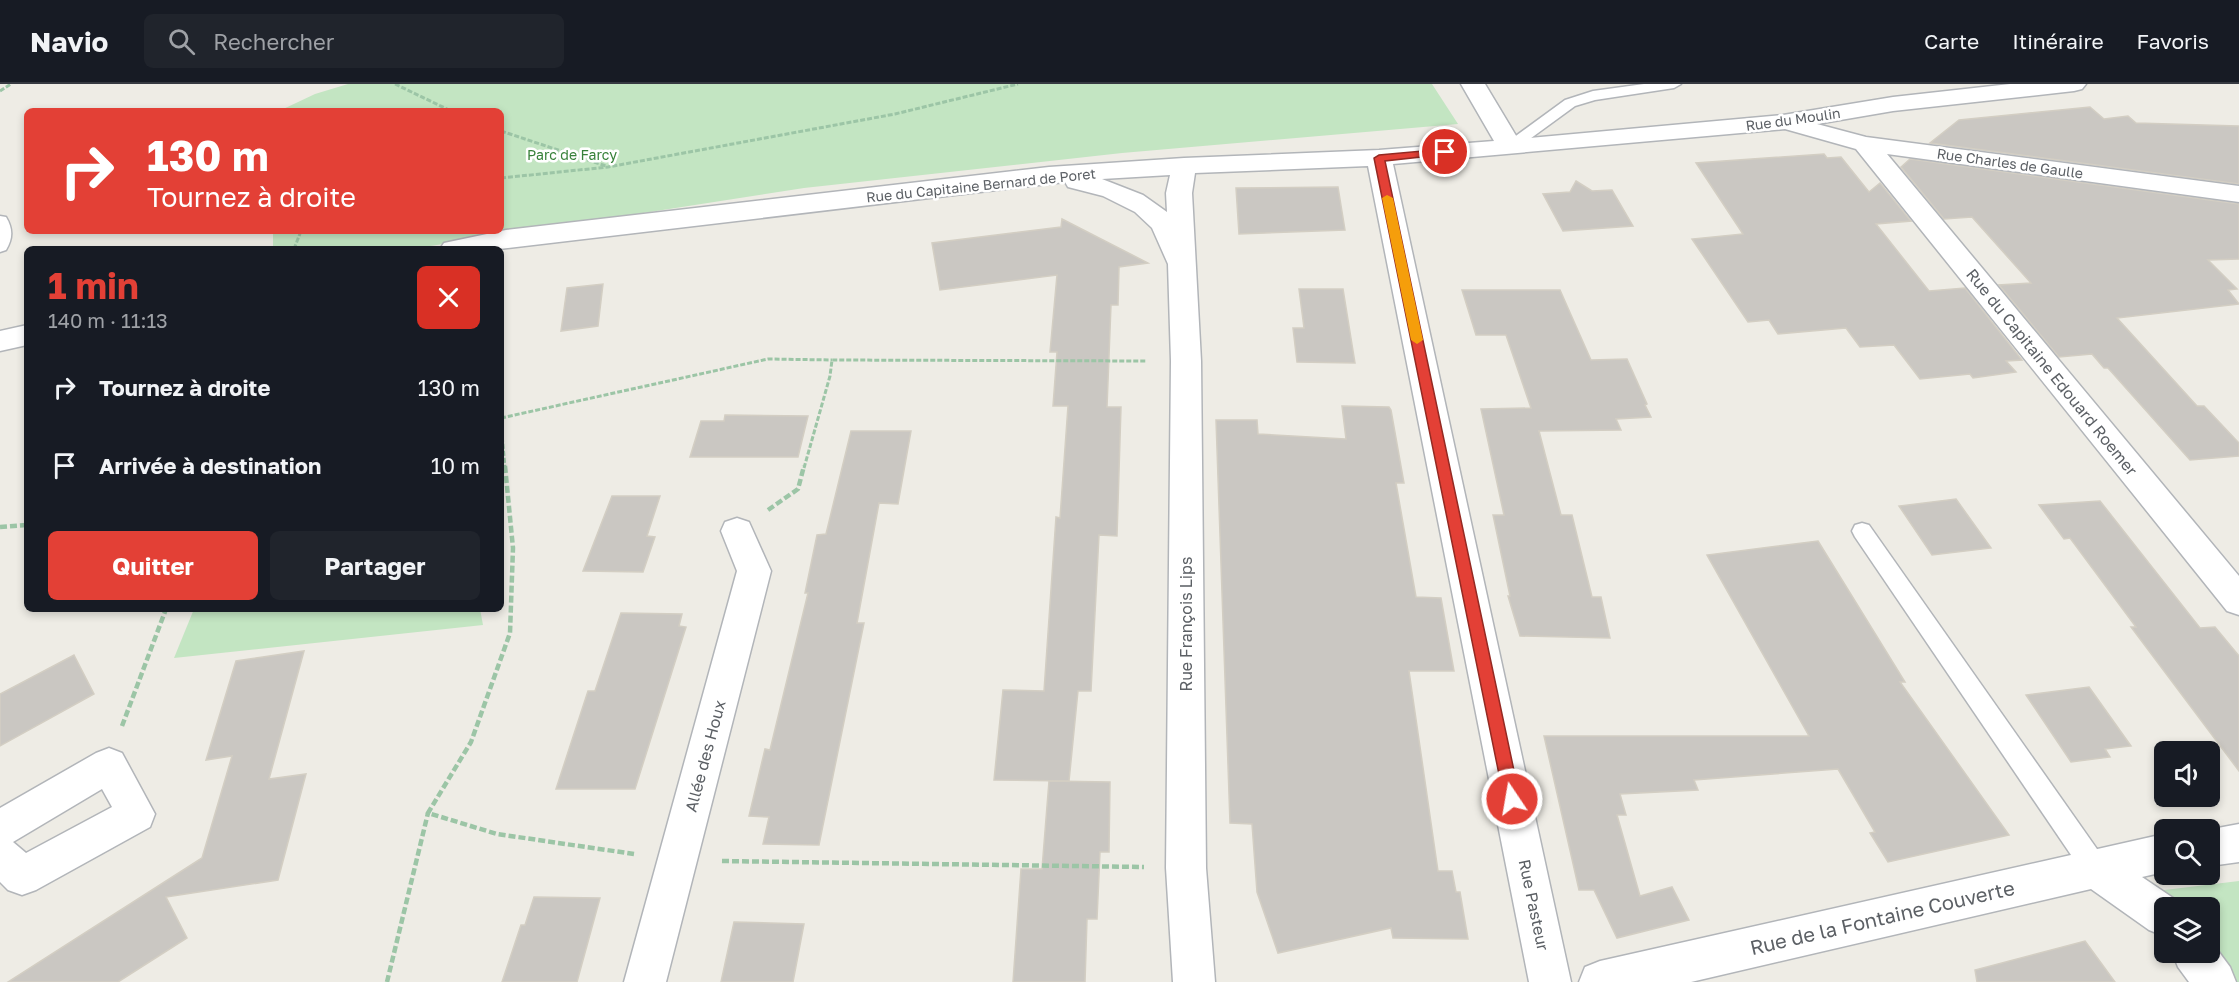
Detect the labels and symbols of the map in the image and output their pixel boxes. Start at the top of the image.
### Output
street label: Rue du Moulin [1744,104,1842,134]
pin [1419,126,1470,177]
street label: Rue Charles de Gaulle [1936,144,2084,182]
park label: Parc de Farcy [527,146,617,163]
street label: Rue du Capitaine Bernard de Poret [865,164,1097,206]
street label: Rue du Capitaine Edouard Roemer [1962,264,2142,480]
street label: Rue François Lips [1176,557,1196,691]
street label: Allée des Houx [680,698,730,814]
position arrow [1480,767,1544,831]
street label: Rue Pasteur [1515,857,1553,953]
street label: Rue de la Fontaine Couverte [1747,875,2017,959]

